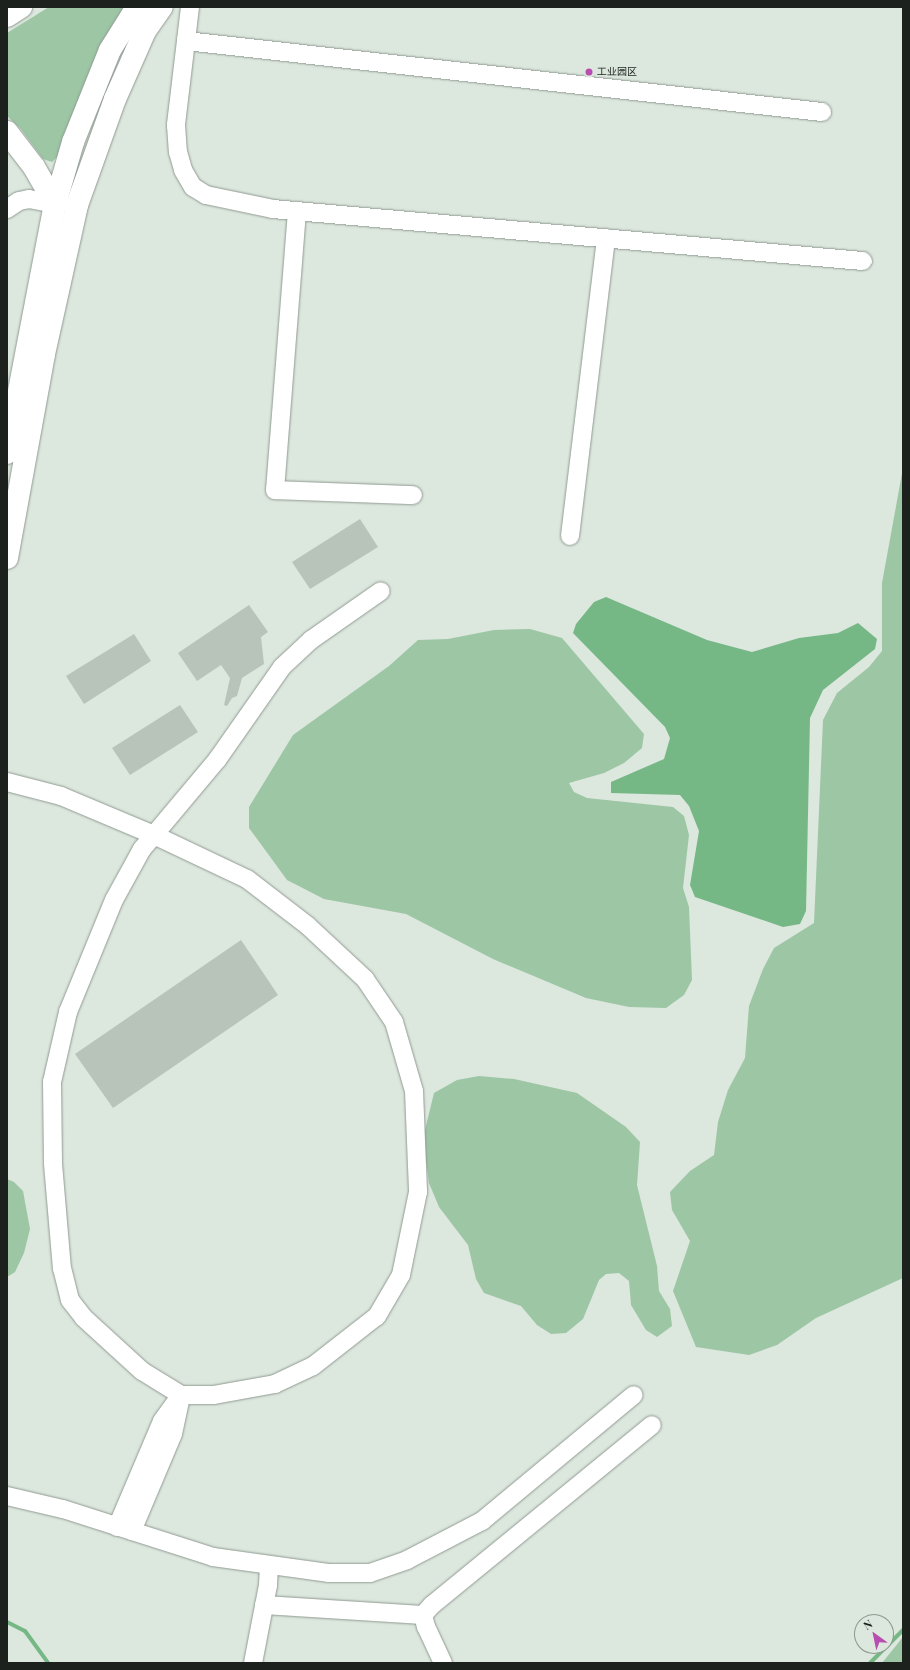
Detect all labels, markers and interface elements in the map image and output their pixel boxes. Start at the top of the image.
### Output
place label: 工业园区 [597,66,637,78]
marker: 工业园区 [584,67,594,77]
north arrow [854,1614,894,1654]
text: N [860,1616,875,1633]

